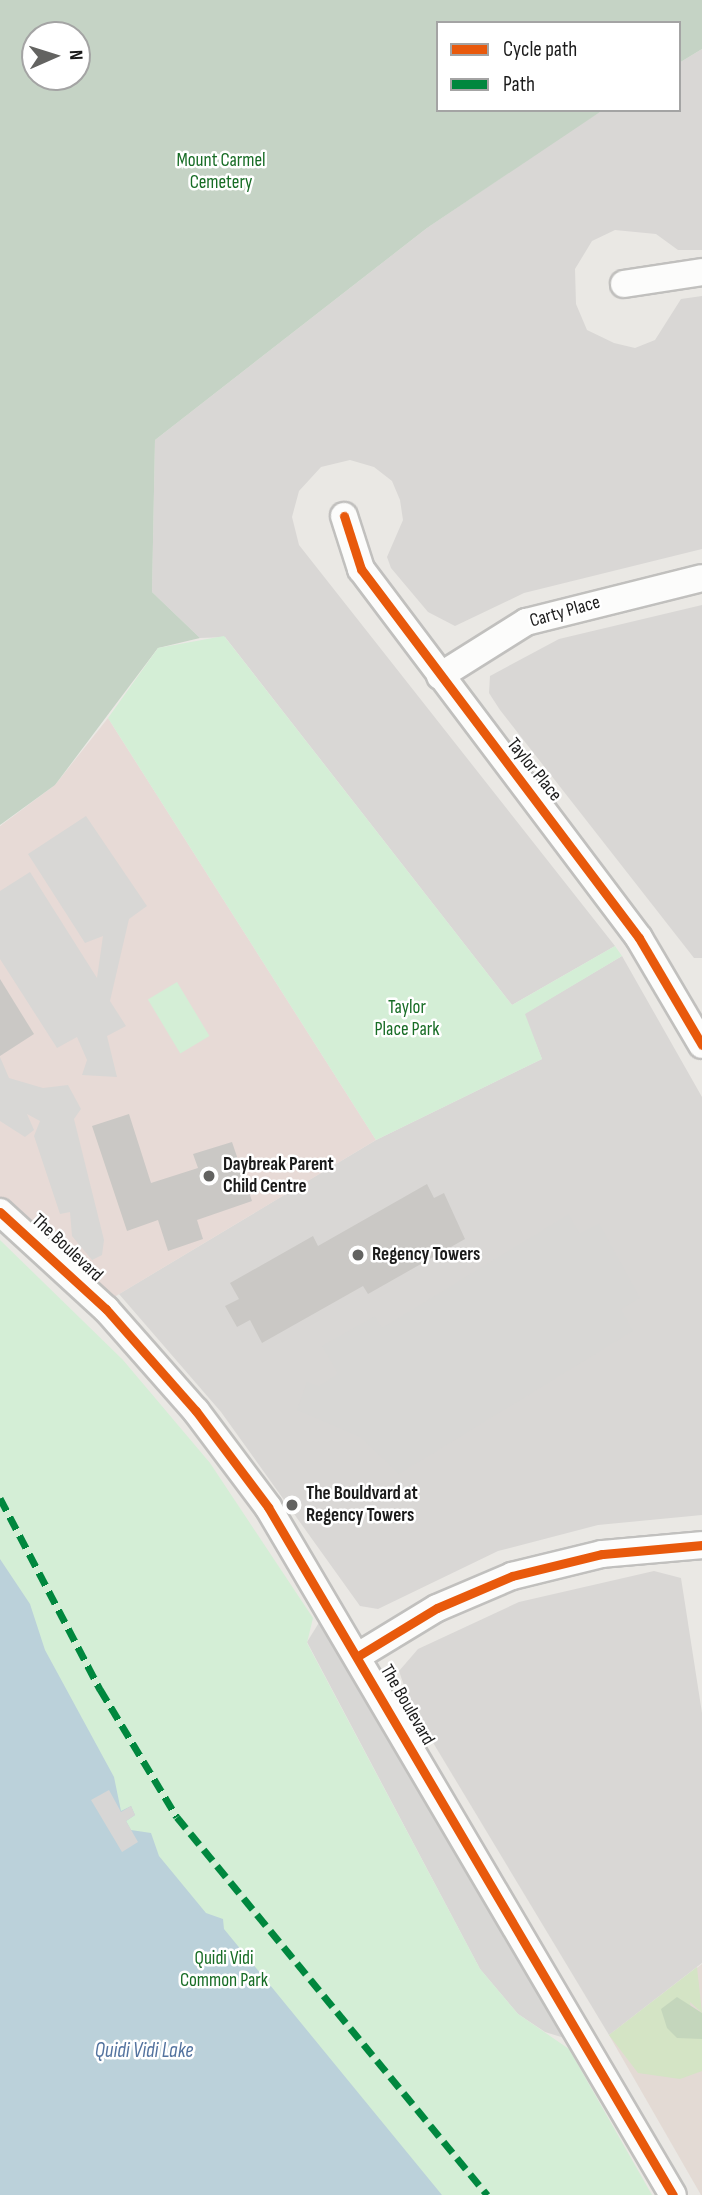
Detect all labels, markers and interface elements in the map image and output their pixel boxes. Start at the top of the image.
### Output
north arrow [21,21,91,91]
legend [436,21,681,112]
text: Cycle path [503,37,577,62]
text: N [64,49,87,61]
text: Path [503,72,535,97]
park label: Mount Carmel Cemetery [176,150,266,194]
street label: Carty Place [527,591,603,633]
street label: Taylor Place [502,734,566,806]
park label: Taylor Place Park [375,997,439,1041]
place label: Daybreak Parent Child Centre [223,1154,334,1198]
marker: Daybreak Parent Child Centre [201,1168,217,1184]
street label: The Boulevard [27,1209,107,1287]
place label: Regency Towers [372,1244,480,1266]
marker: Regency Towers [350,1247,366,1263]
place label: The Bouldvard at Regency Towers [306,1483,418,1527]
marker: The Bouldvard at Regency Towers [284,1497,300,1513]
street label: The Boulevard [375,1661,439,1749]
park label: Quidi Vidi Common Park [180,1948,268,1992]
water label: Quidi Vidi Lake [95,2038,193,2064]

